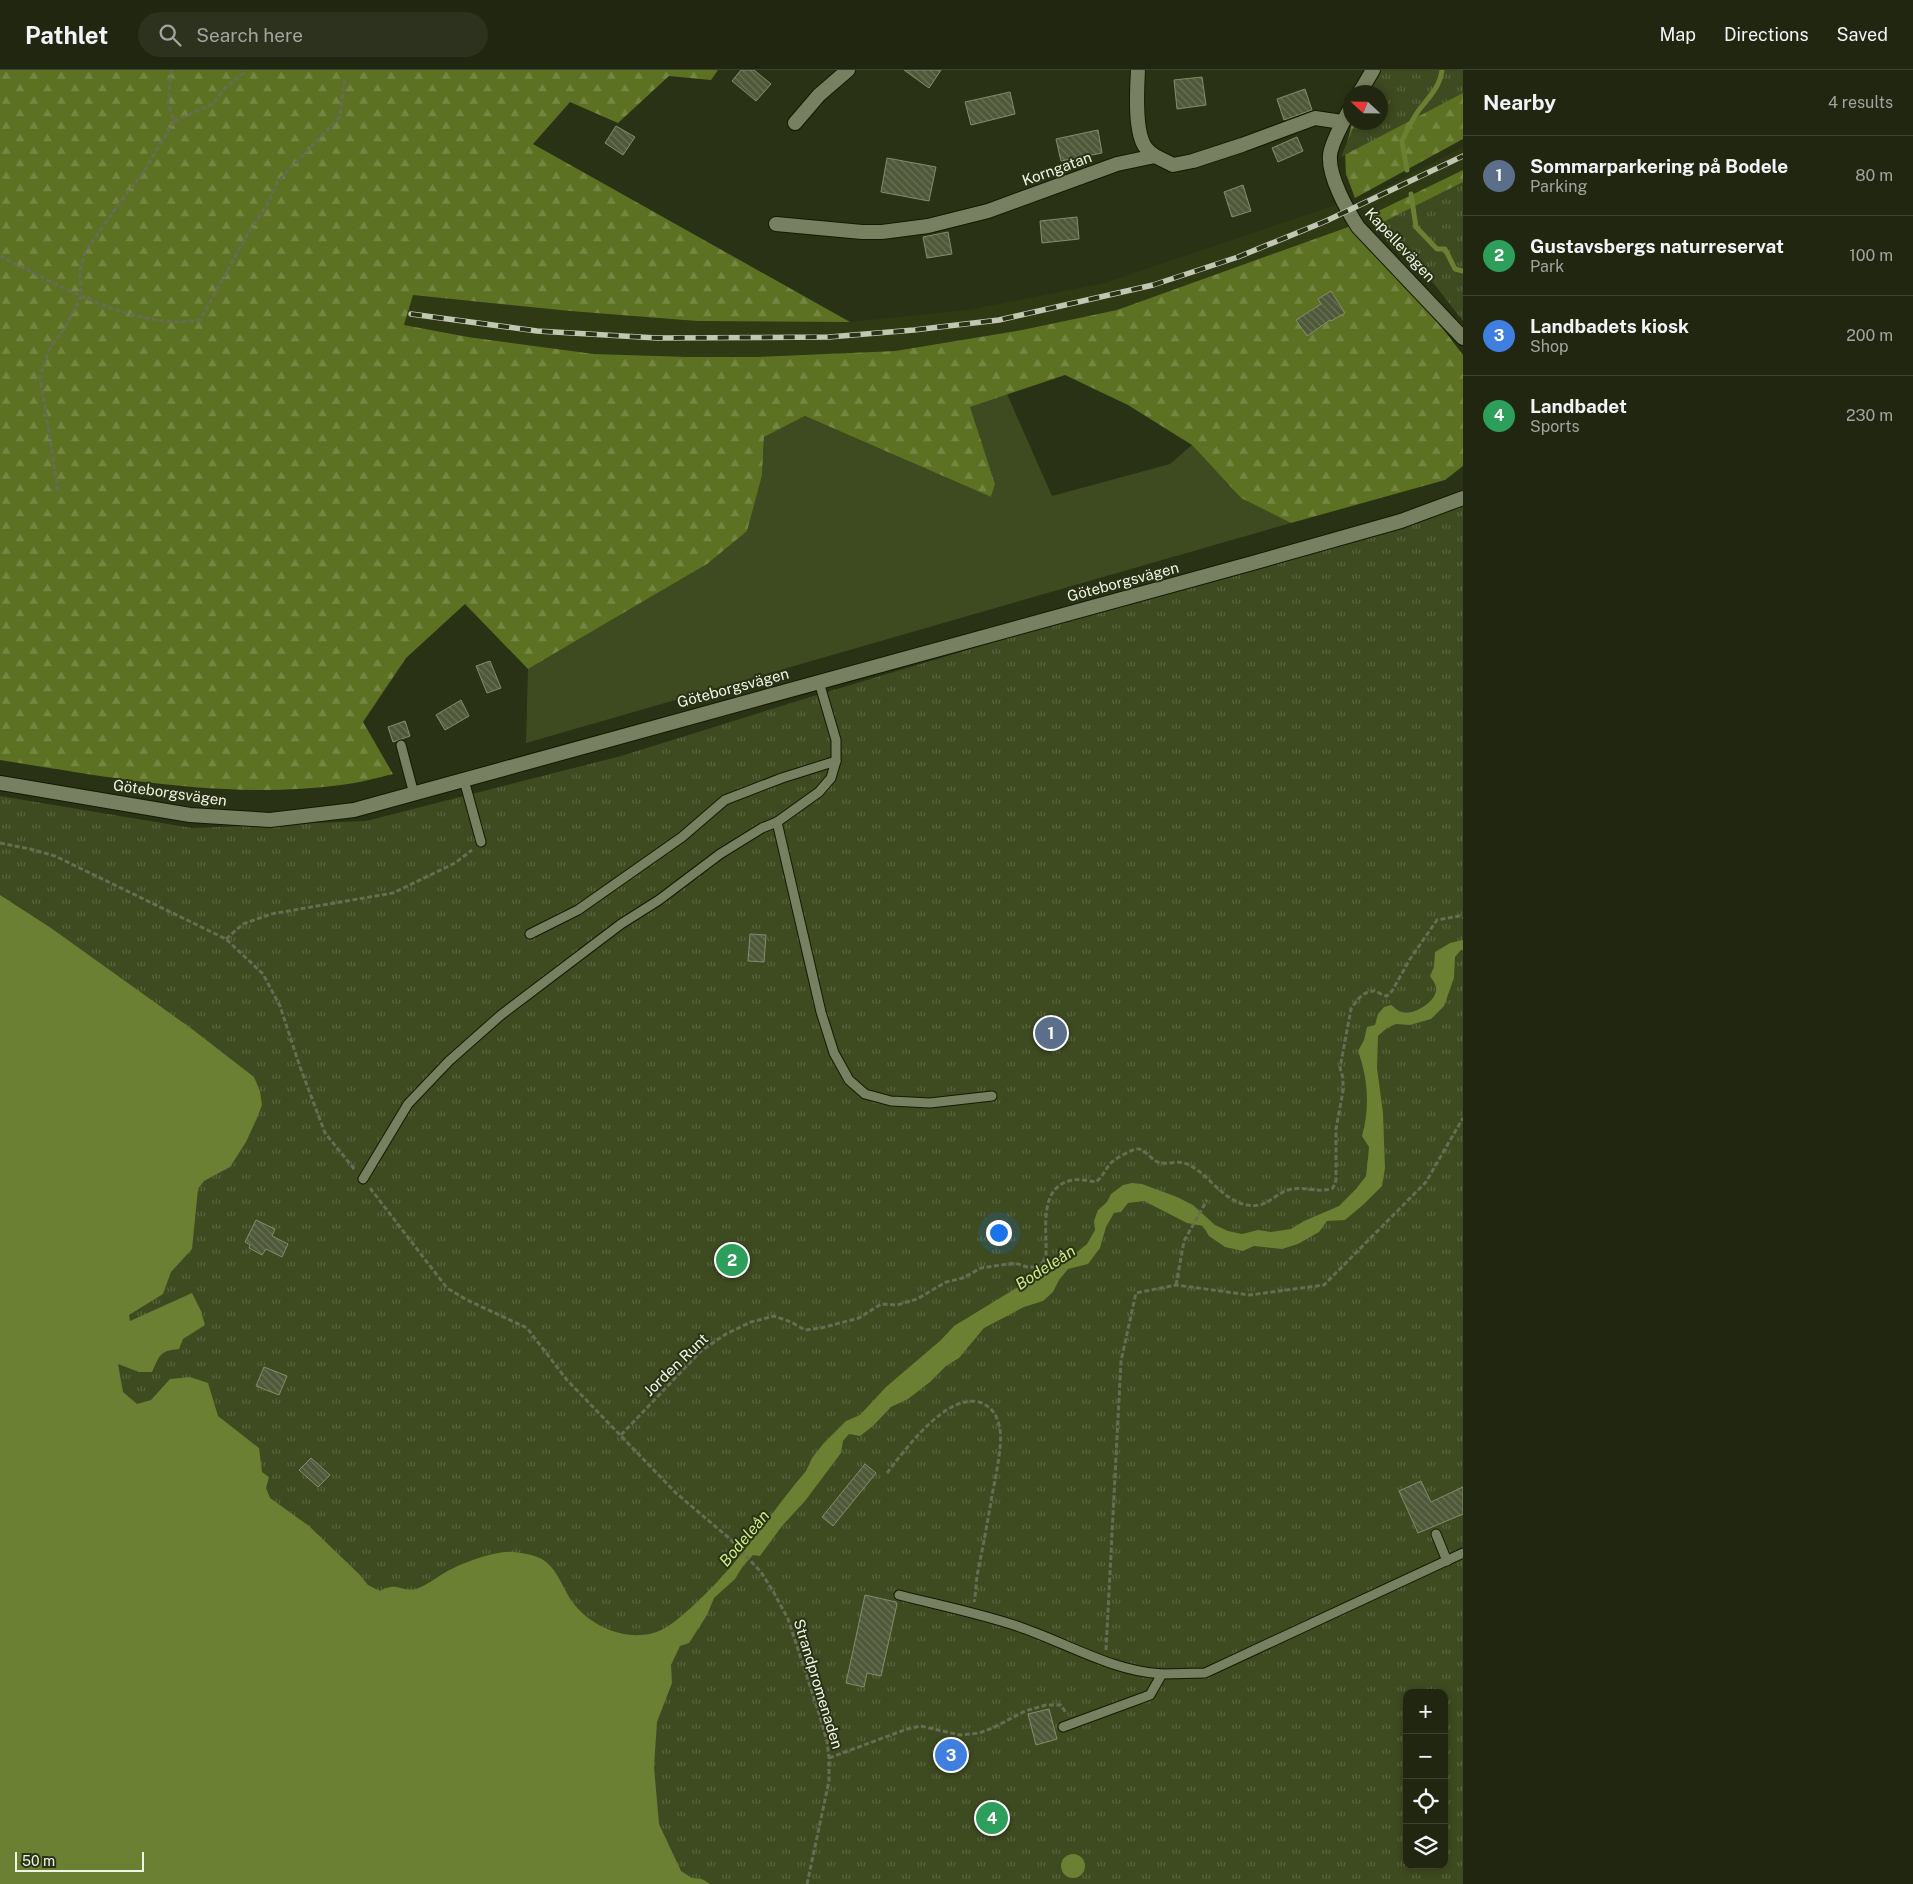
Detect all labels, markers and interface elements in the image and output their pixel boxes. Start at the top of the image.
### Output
search box [138,12,488,57]
text: Pathlet [25,21,108,49]
icon: search [156,21,184,49]
text: Search here [196,24,303,46]
text: Map [1659,24,1696,45]
text: Directions [1724,24,1809,45]
text: Saved [1837,24,1888,45]
north arrow [1343,85,1388,130]
text: Nearby [1483,90,1556,115]
text: 4 results [1828,93,1893,112]
street label: Korngatan [1020,148,1094,189]
text: Sommarparkering på Bodele [1530,155,1788,177]
text: 1 [1496,166,1502,185]
text: 80 m [1855,166,1893,185]
text: Parking [1530,177,1587,196]
street label: Kapellevägen [1362,204,1439,285]
text: Gustavsbergs naturreservat [1530,235,1784,257]
text: 2 [1494,246,1504,265]
text: 100 m [1849,246,1893,265]
text: Park [1530,257,1564,276]
text: Landbadets kiosk [1530,315,1689,337]
text: 3 [1494,326,1504,345]
text: 200 m [1846,326,1893,345]
text: Shop [1530,337,1569,356]
text: Landbadet [1530,395,1627,417]
text: 4 [1494,406,1504,425]
text: 230 m [1846,406,1893,425]
text: Sports [1530,417,1580,436]
street label: Göteborgsvägen [1065,558,1181,605]
street label: Göteborgsvägen [675,664,791,711]
street label: Göteborgsvägen [112,776,228,809]
pin: 1 [1035,1014,1067,1052]
your location [986,1220,1012,1246]
pin: 2 [716,1241,748,1279]
water label: Bodeleån [1012,1241,1079,1294]
street label: Jorden Runt [640,1330,711,1400]
water label: Bodeleån [715,1506,773,1570]
street label: Strandpromenaden [791,1617,846,1751]
map controls [1403,1689,1448,1869]
button: + [1403,1689,1448,1734]
button: − [1403,1734,1448,1779]
pin: 3 [935,1736,967,1774]
button: locate [1403,1779,1448,1824]
pin: 4 [976,1799,1008,1837]
button: layers [1403,1824,1448,1869]
scale bar [15,1849,144,1872]
text: 50 m [22,1853,55,1869]

